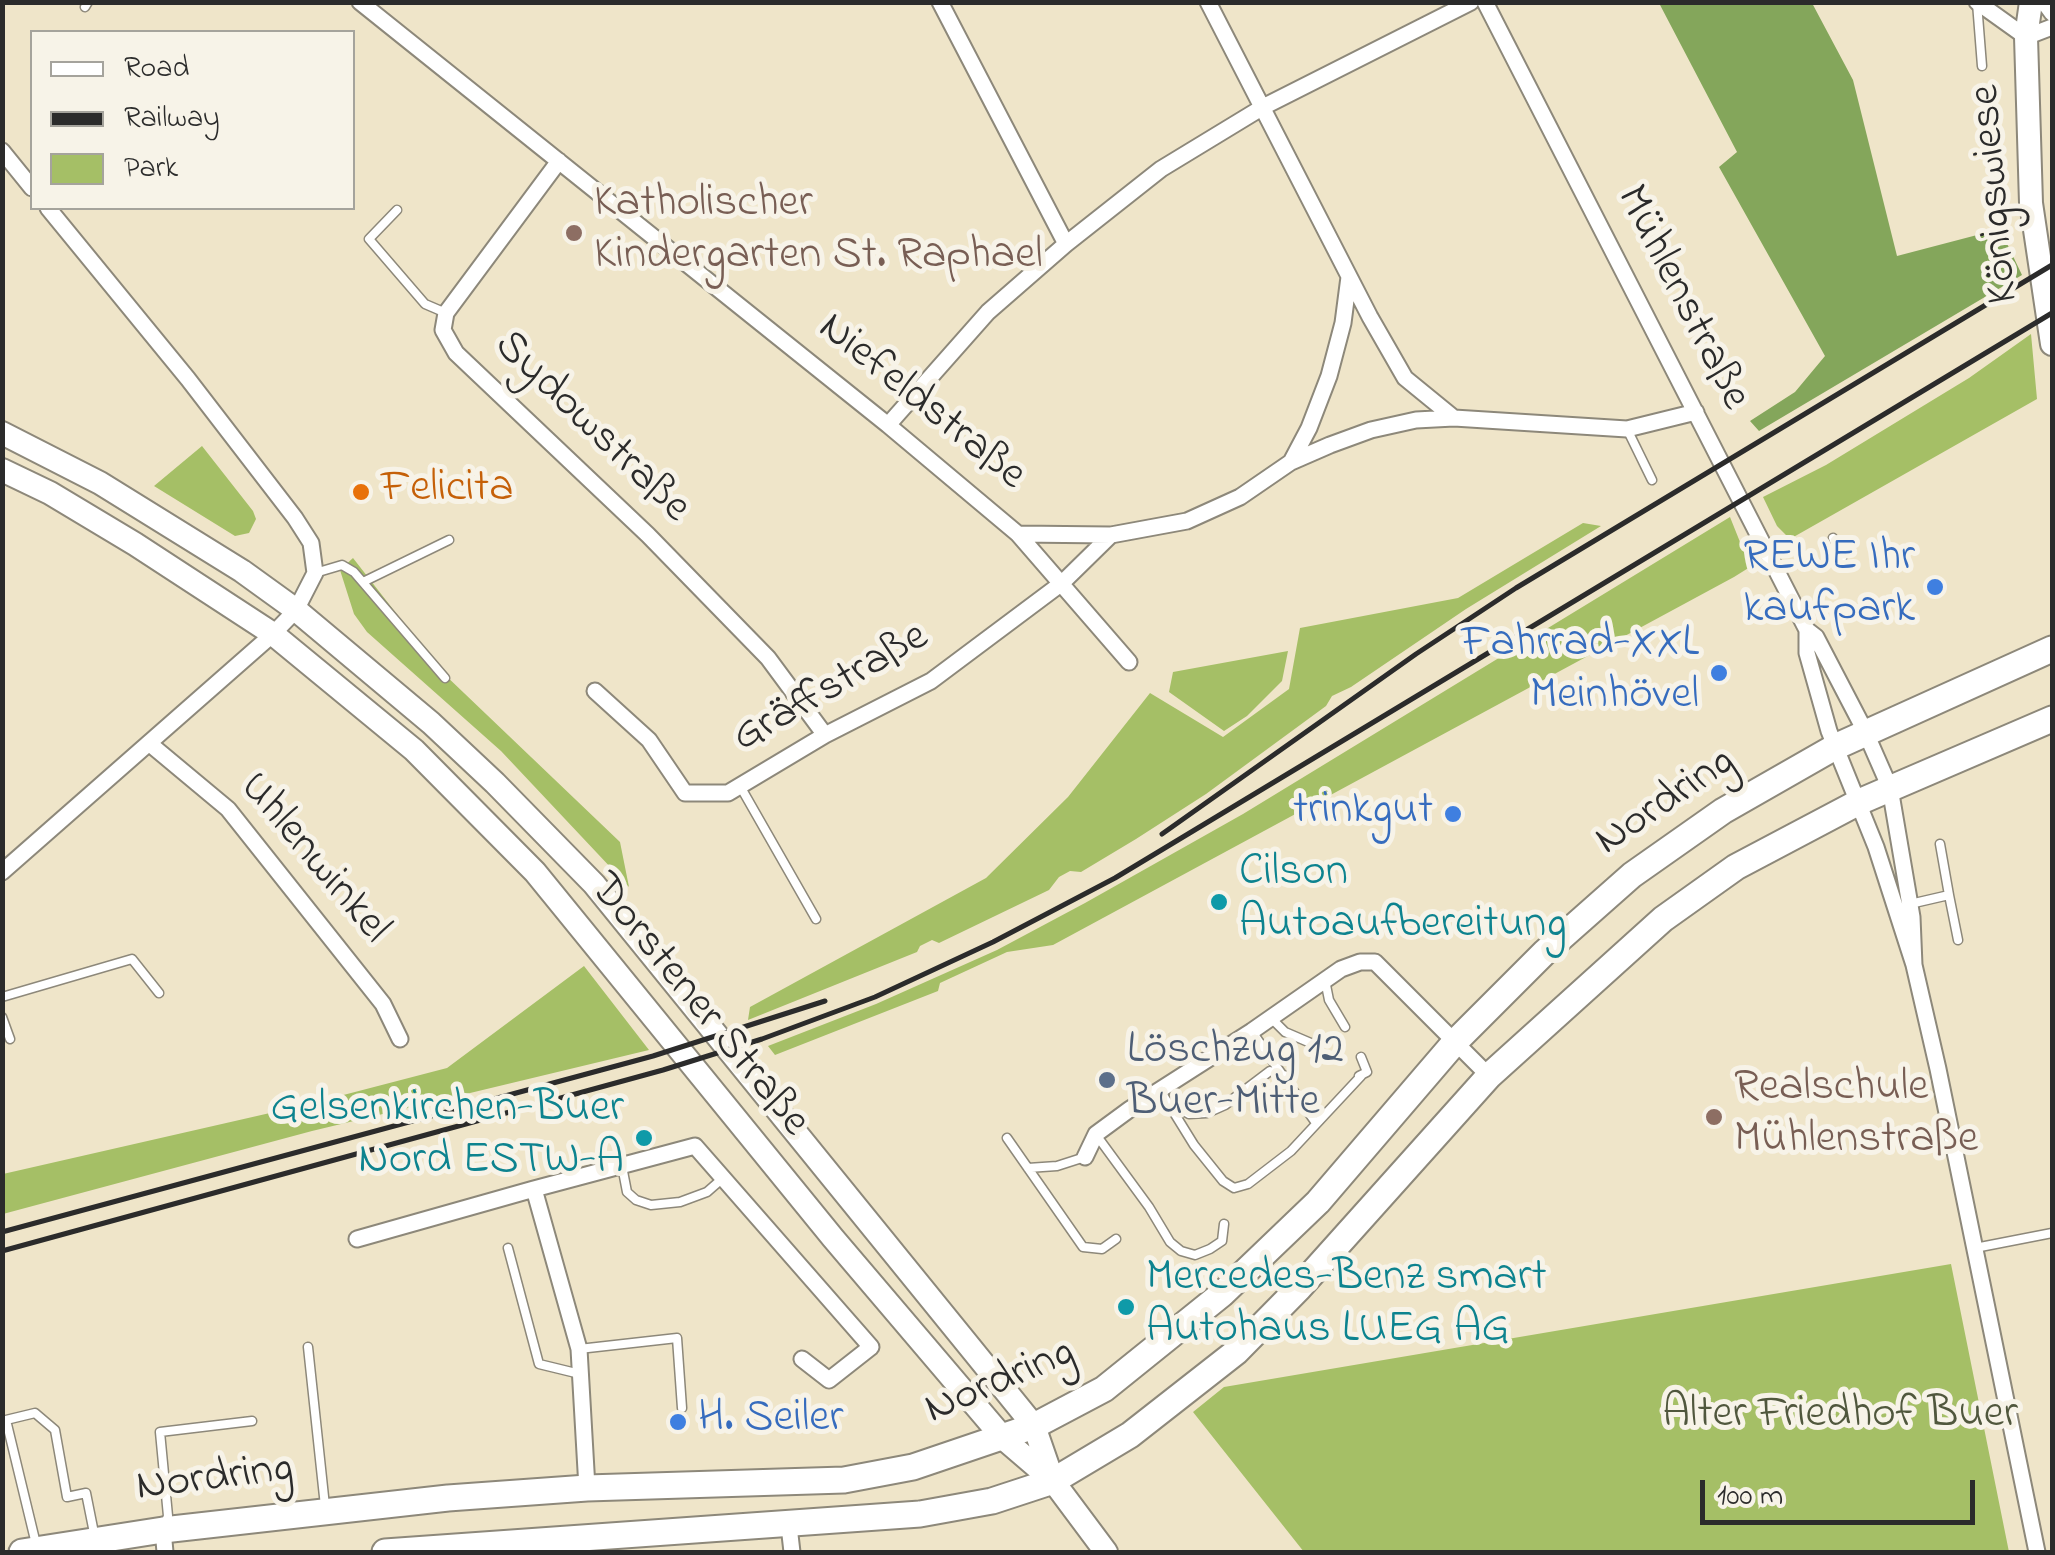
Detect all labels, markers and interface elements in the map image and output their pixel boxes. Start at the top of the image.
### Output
legend [30,30,355,210]
text: Road [124,47,189,91]
street label: Königswiese [1962,82,2034,306]
text: Railway [124,97,220,141]
text: Park [124,147,178,191]
street label: Mühlenstraße [1601,178,1759,420]
place label: Katholischer Kindergarten St. Raphael [594,180,1043,286]
marker: Katholischer Kindergarten St. Raphael [563,222,585,244]
street label: Niefeldstraße [805,304,1035,504]
street label: Sydowstraße [480,322,700,536]
place label: Felicita [381,465,513,519]
marker: Felicita [350,481,372,503]
place label: REWE Ihr kaufpark [1743,534,1915,640]
marker: REWE Ihr kaufpark [1924,576,1946,598]
street label: Gräffstraße [724,612,940,768]
place label: Fahrrad-XXL Meinhövel [1461,620,1699,726]
marker: Fahrrad-XXL Meinhövel [1708,662,1730,684]
street label: Nordring [1587,738,1747,870]
street label: Uhlenwinkel [225,763,399,957]
place label: trinkgut [1293,787,1433,841]
marker: trinkgut [1442,803,1464,825]
place label: Cilson Autoaufbereitung [1239,849,1566,955]
street label: Dorstener Straße [575,865,819,1149]
marker: Cilson Autoaufbereitung [1208,891,1230,913]
place label: Löschzug 12 Buer-Mitte [1127,1027,1344,1133]
place label: Realschule Mühlenstraße [1734,1064,1978,1170]
marker: Löschzug 12 Buer-Mitte [1096,1069,1118,1091]
place label: Gelsenkirchen-Buer Nord ESTW-A [270,1085,624,1191]
marker: Realschule Mühlenstraße [1703,1106,1725,1128]
marker: Gelsenkirchen-Buer Nord ESTW-A [633,1127,655,1149]
place label: Mercedes-Benz smart Autohaus LUEG AG [1146,1254,1547,1360]
marker: Mercedes-Benz smart Autohaus LUEG AG [1115,1296,1137,1318]
street label: Nordring [918,1328,1084,1440]
park label: Alter Friedhof Buer [1662,1391,2018,1445]
place label: H. Seiler [698,1395,843,1449]
marker: H. Seiler [667,1411,689,1433]
street label: Nordring [134,1445,296,1517]
scale bar [1705,1460,1980,1522]
text: 100 m [1717,1475,1783,1519]

